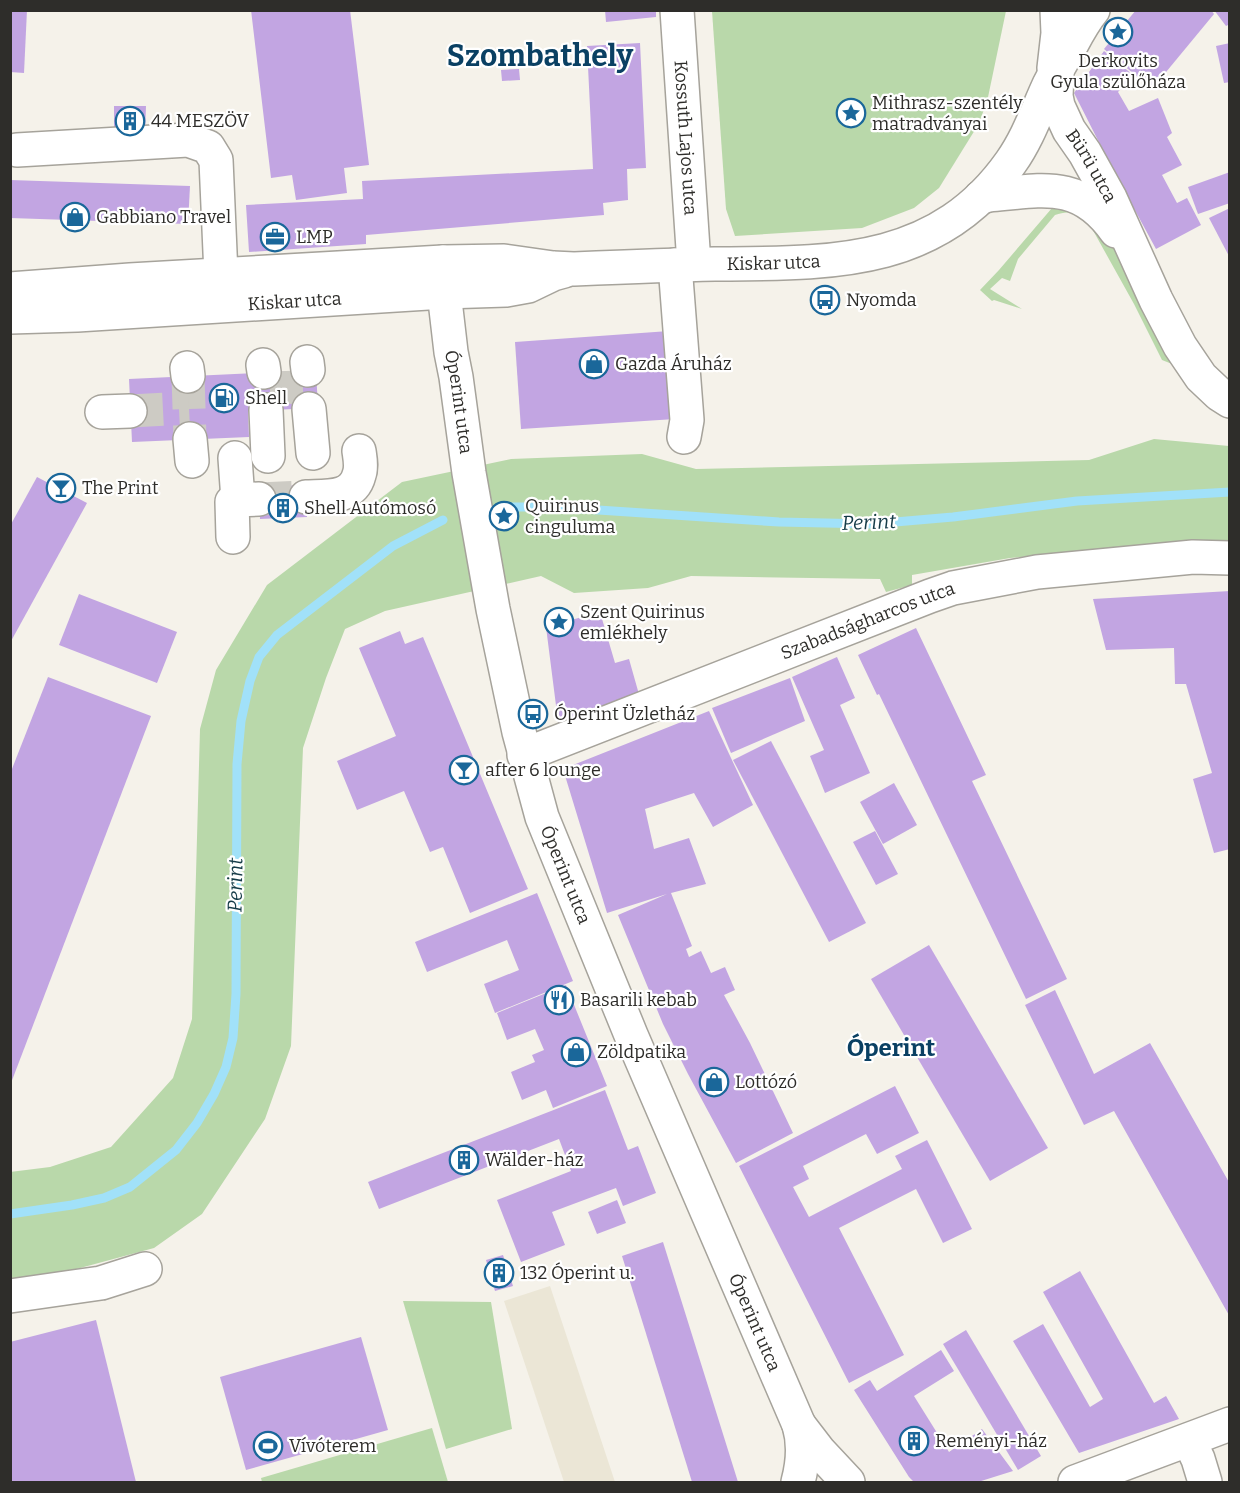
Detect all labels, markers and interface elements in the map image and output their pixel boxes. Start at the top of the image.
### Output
place icon: Derkovits Gyula szülőháza [1102,16,1134,48]
district label: Szombathely [447,38,633,74]
place label: Derkovits Gyula szülőháza [1050,50,1186,93]
street label: Kossuth Lajos utca [669,60,702,216]
place label: Mithrasz-szentély matradványai [872,92,1023,135]
place icon: Mithrasz-szentély matradványai [835,97,867,129]
building icon: 44 MESZÖV [114,105,146,137]
place label: 44 MESZÖV [151,110,250,132]
street label: Bürü utca [1061,125,1121,207]
shop icon: Gabbiano Travel [59,201,91,233]
place label: Gabbiano Travel [96,206,231,228]
office icon: LMP [259,221,291,253]
place label: LMP [296,226,333,248]
street label: Kiskar utca [727,250,821,275]
bus stop icon: Nyomda [809,284,841,316]
street label: Kiskar utca [247,287,342,315]
place label: Nyomda [846,289,917,311]
street label: Óperint utca [440,348,477,455]
shop icon: Gazda Áruház [578,348,610,380]
place label: Gazda Áruház [615,353,732,375]
fuel station icon: Shell [208,382,240,414]
place label: Shell [245,387,287,409]
bar icon: The Print [45,472,77,504]
place label: The Print [82,477,159,499]
building icon: Shell Autómosó [267,492,299,524]
place label: Quirinus cinguluma [525,495,615,538]
place label: Shell Autómosó [304,497,436,519]
place icon: Quirinus cinguluma [488,500,520,532]
water label: Perint [841,509,898,535]
street label: Szabadságharcos utca [777,577,958,664]
place label: Szent Quirinus emlékhely [580,601,705,644]
place icon: Szent Quirinus emlékhely [543,606,575,638]
bus stop icon: Óperint Üzletház [517,698,549,730]
place label: Óperint Üzletház [554,703,695,725]
bar icon: after 6 lounge [448,754,480,786]
place label: after 6 lounge [485,759,601,781]
street label: Óperint utca [536,822,596,927]
water label: Perint [223,857,247,912]
restaurant icon: Basarili kebab [543,984,575,1016]
place label: Basarili kebab [580,989,697,1011]
district label: Óperint [847,1033,936,1062]
shop icon: Zöldpatika [560,1036,592,1068]
place label: Zöldpatika [597,1041,686,1063]
shop icon: Lottózó [698,1066,730,1098]
place label: Lottózó [735,1071,797,1093]
building icon: Wälder-ház [448,1144,480,1176]
place label: Wälder-ház [485,1149,583,1171]
building icon: 132 Óperint u. [483,1257,515,1289]
place label: 132 Óperint u. [520,1262,634,1284]
street label: Óperint utca [724,1270,786,1375]
building icon: Reményi-ház [898,1425,930,1457]
sports icon: Vívóterem [252,1430,284,1462]
place label: Reményi-ház [935,1430,1047,1452]
place label: Vívóterem [289,1435,376,1457]

